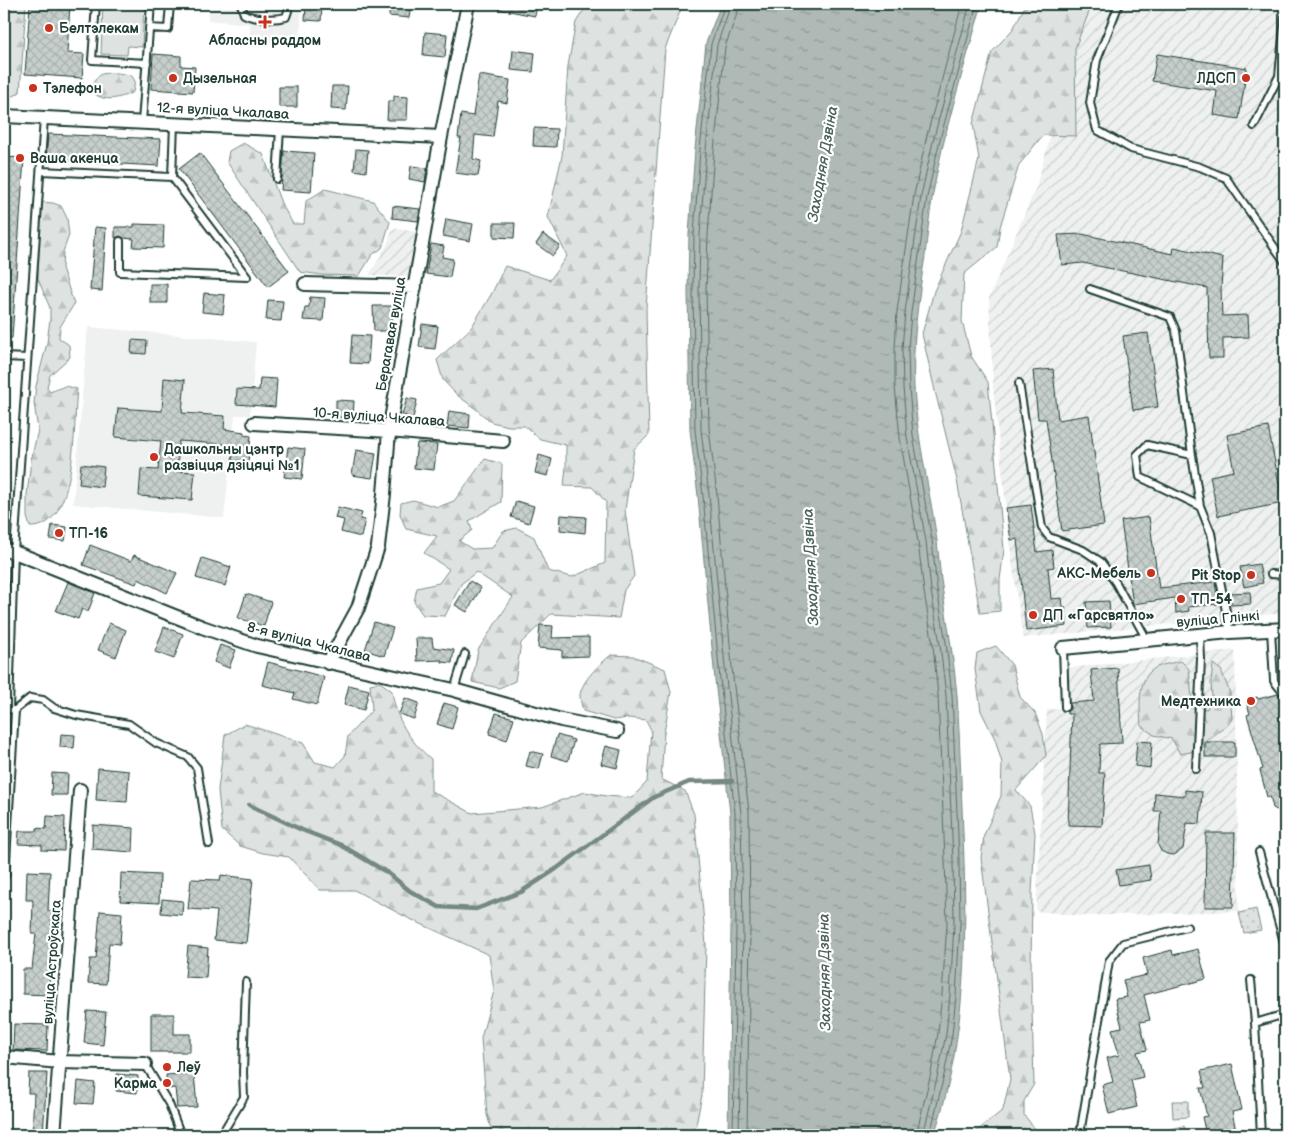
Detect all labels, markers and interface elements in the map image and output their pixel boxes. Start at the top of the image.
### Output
marker: Абласны раддом [258,15,272,29]
place label: Белтэлекам [59,20,139,37]
marker: Белтэлекам [43,22,55,34]
place label: Абласны раддом [208,32,321,49]
place label: Дызельная [183,70,257,87]
place label: ЛДСП [1196,70,1236,87]
marker: Дызельная [167,72,179,84]
marker: ЛДСП [1240,72,1252,84]
place label: Тэлефон [43,80,102,97]
marker: Тэлефон [27,82,39,94]
street label: 12-я вуліца Чкалава [156,99,290,123]
water label: Заходняя Дзвіна [803,104,843,223]
place label: Ваша акенца [30,150,119,167]
marker: Ваша акенца [14,152,26,164]
street label: Берагавая вуліца [373,275,410,393]
street label: 10-я вуліца Чкалава [312,404,446,430]
place label: Дашкольны цэнтр развіцця дзіцяці №1 [164,441,300,474]
marker: Дашкольны цэнтр развіцця дзіцяці №1 [148,451,160,463]
water label: Заходняя Дзвіна [798,508,824,626]
place label: ТП-16 [69,525,108,542]
marker: ТП-16 [53,527,65,539]
place label: АКС-Мебель [1056,565,1142,582]
marker: АКС-Мебель [1145,567,1157,579]
place label: Pit Stop [1191,567,1241,584]
marker: Pit Stop [1245,569,1257,581]
place label: ТП-54 [1191,591,1233,608]
marker: ТП-54 [1175,593,1187,605]
place label: ДП «Гарсвятло» [1043,607,1155,624]
street label: вуліца Глінкі [1176,607,1260,631]
marker: ДП «Гарсвятло» [1027,609,1039,621]
street label: 8-я вуліца Чкалава [245,618,373,666]
place label: Медтехника [1161,693,1242,710]
marker: Медтехника [1245,695,1257,707]
street label: вуліца Астроўскага [39,898,65,1025]
water label: Заходняя Дзвіна [814,913,836,1031]
place label: Леў [176,1059,201,1076]
marker: Леў [161,1061,173,1073]
place label: Карма [114,1075,158,1092]
marker: Карма [161,1077,173,1089]

